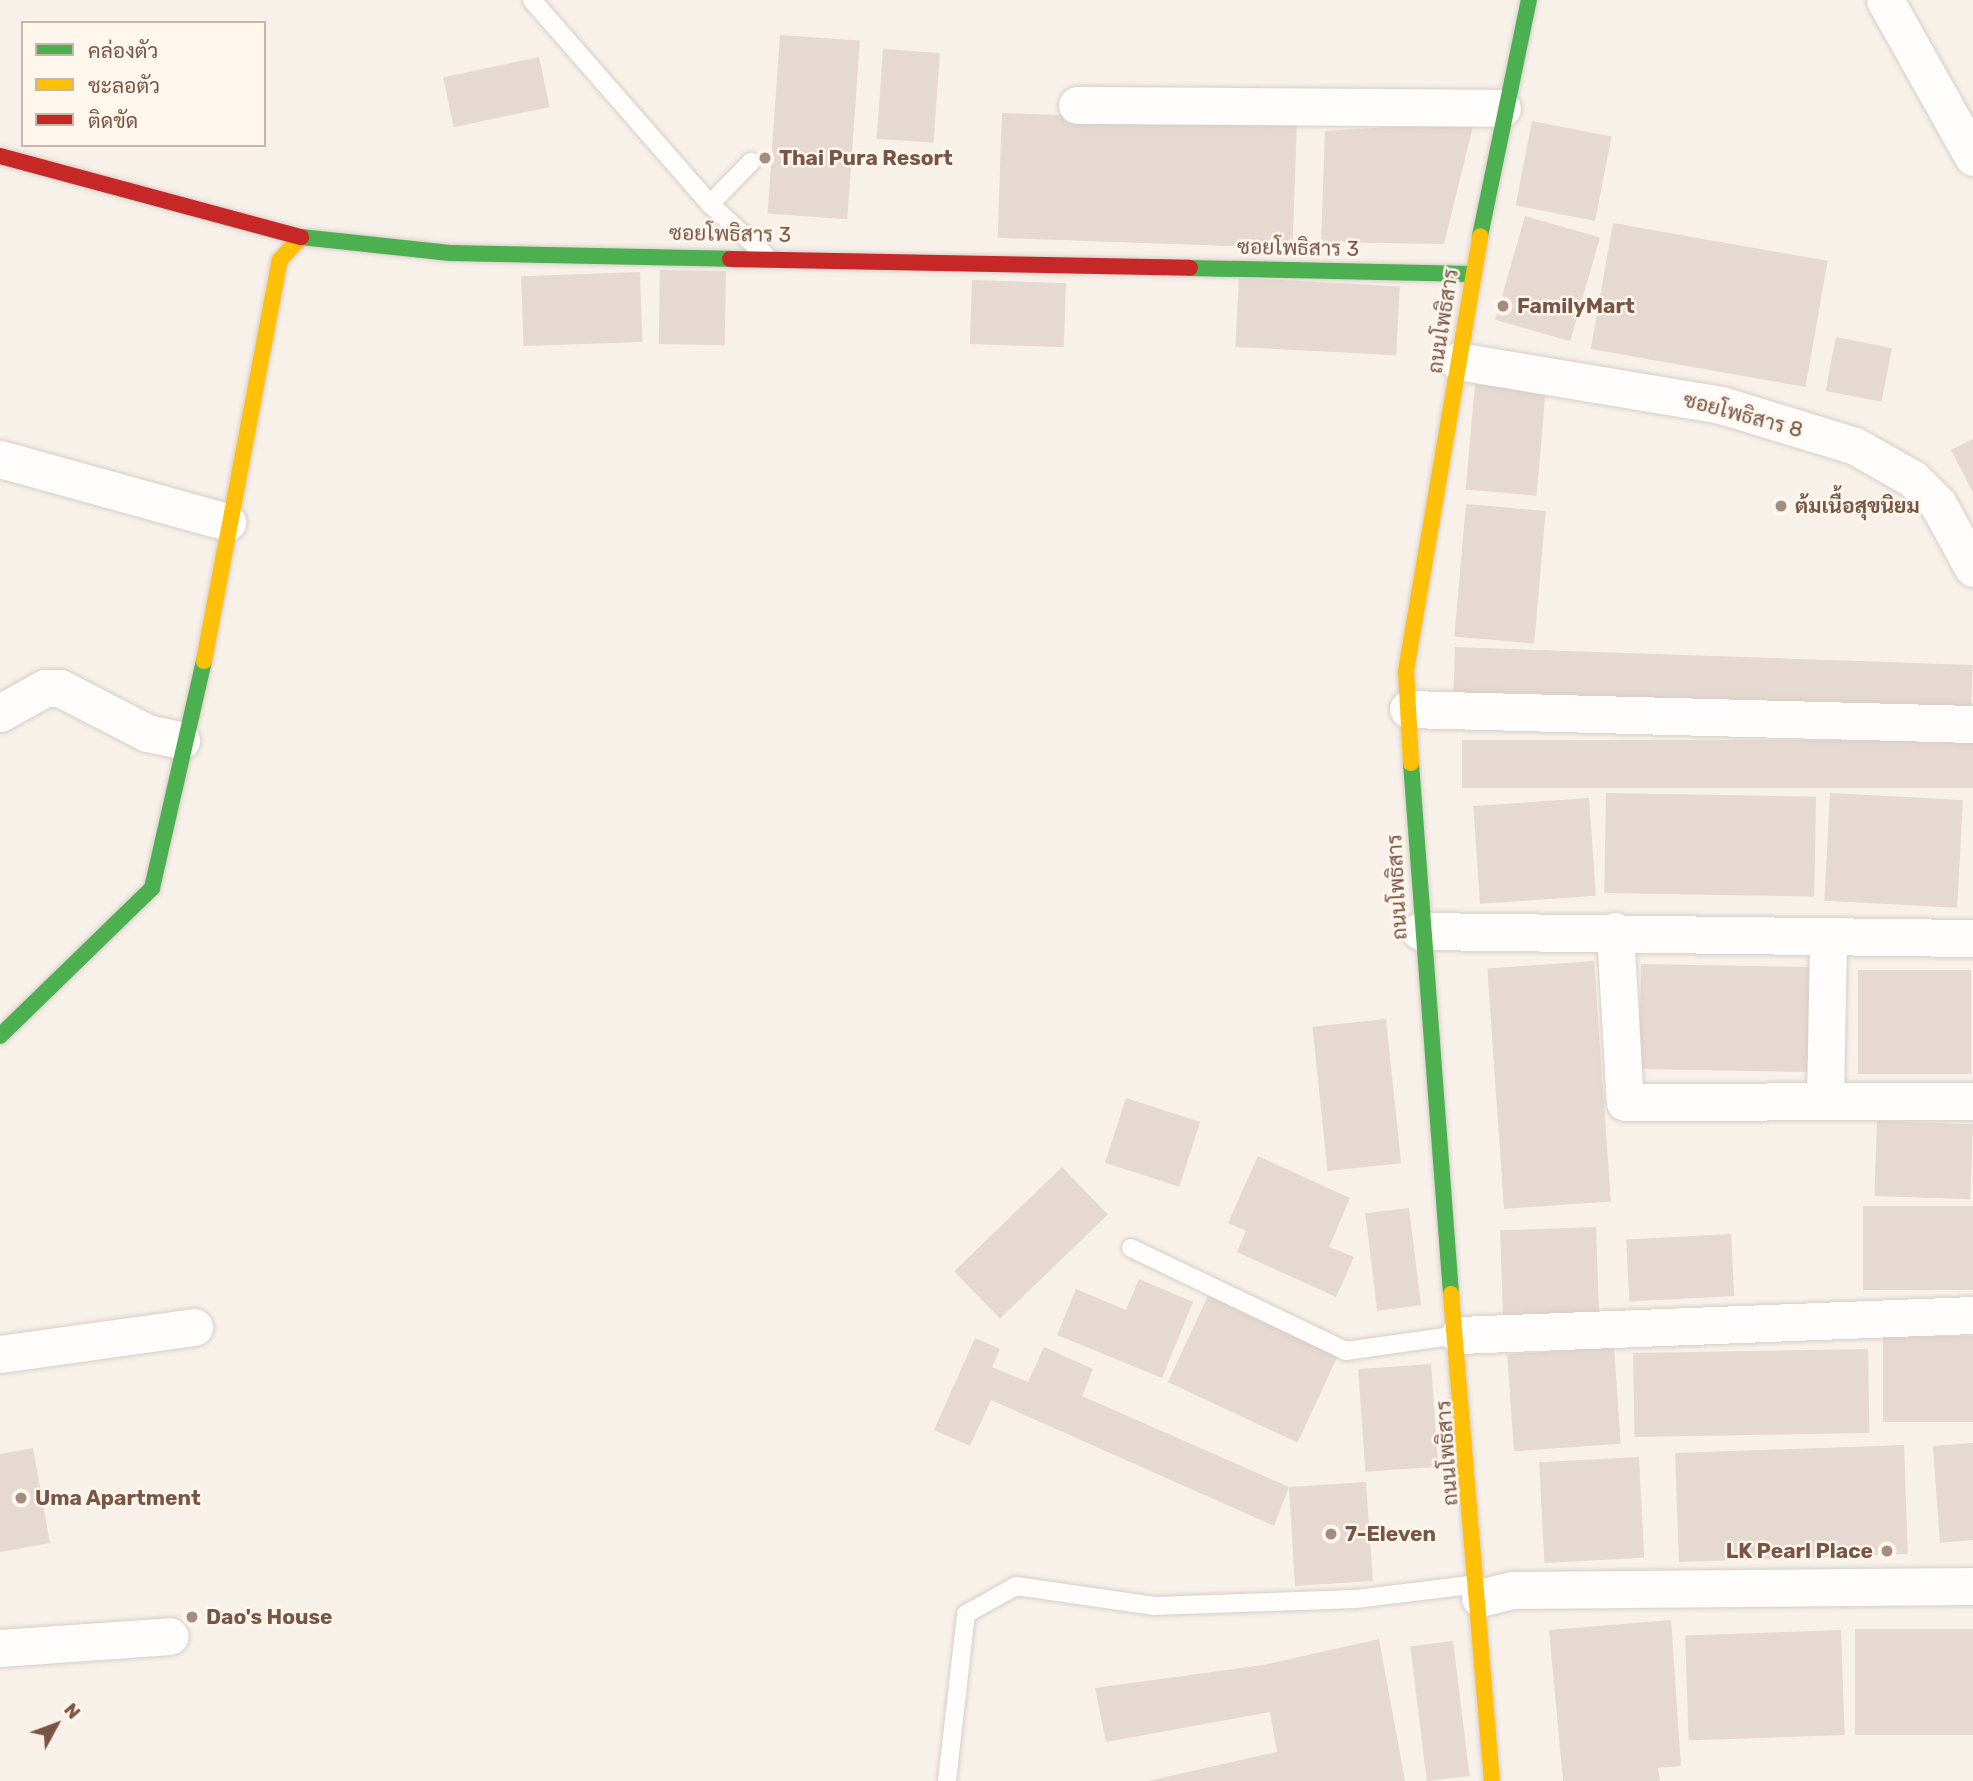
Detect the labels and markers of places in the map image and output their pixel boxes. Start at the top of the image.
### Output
place label: Thai Pura Resort [779,145,953,171]
marker: Thai Pura Resort [757,150,773,166]
place label: FamilyMart [1517,293,1635,319]
marker: FamilyMart [1495,298,1511,314]
place label: ต้มเนื้อสุขนิยม [1795,493,1920,519]
marker: ต้มเนื้อสุขนิยม [1773,498,1789,514]
place label: Uma Apartment [35,1485,201,1511]
marker: Uma Apartment [13,1490,29,1506]
place label: 7-Eleven [1345,1521,1436,1547]
marker: 7-Eleven [1323,1526,1339,1542]
place label: LK Pearl Place [1726,1538,1873,1564]
marker: LK Pearl Place [1879,1543,1895,1559]
place label: Dao's House [206,1604,333,1630]
marker: Dao's House [184,1609,200,1625]

